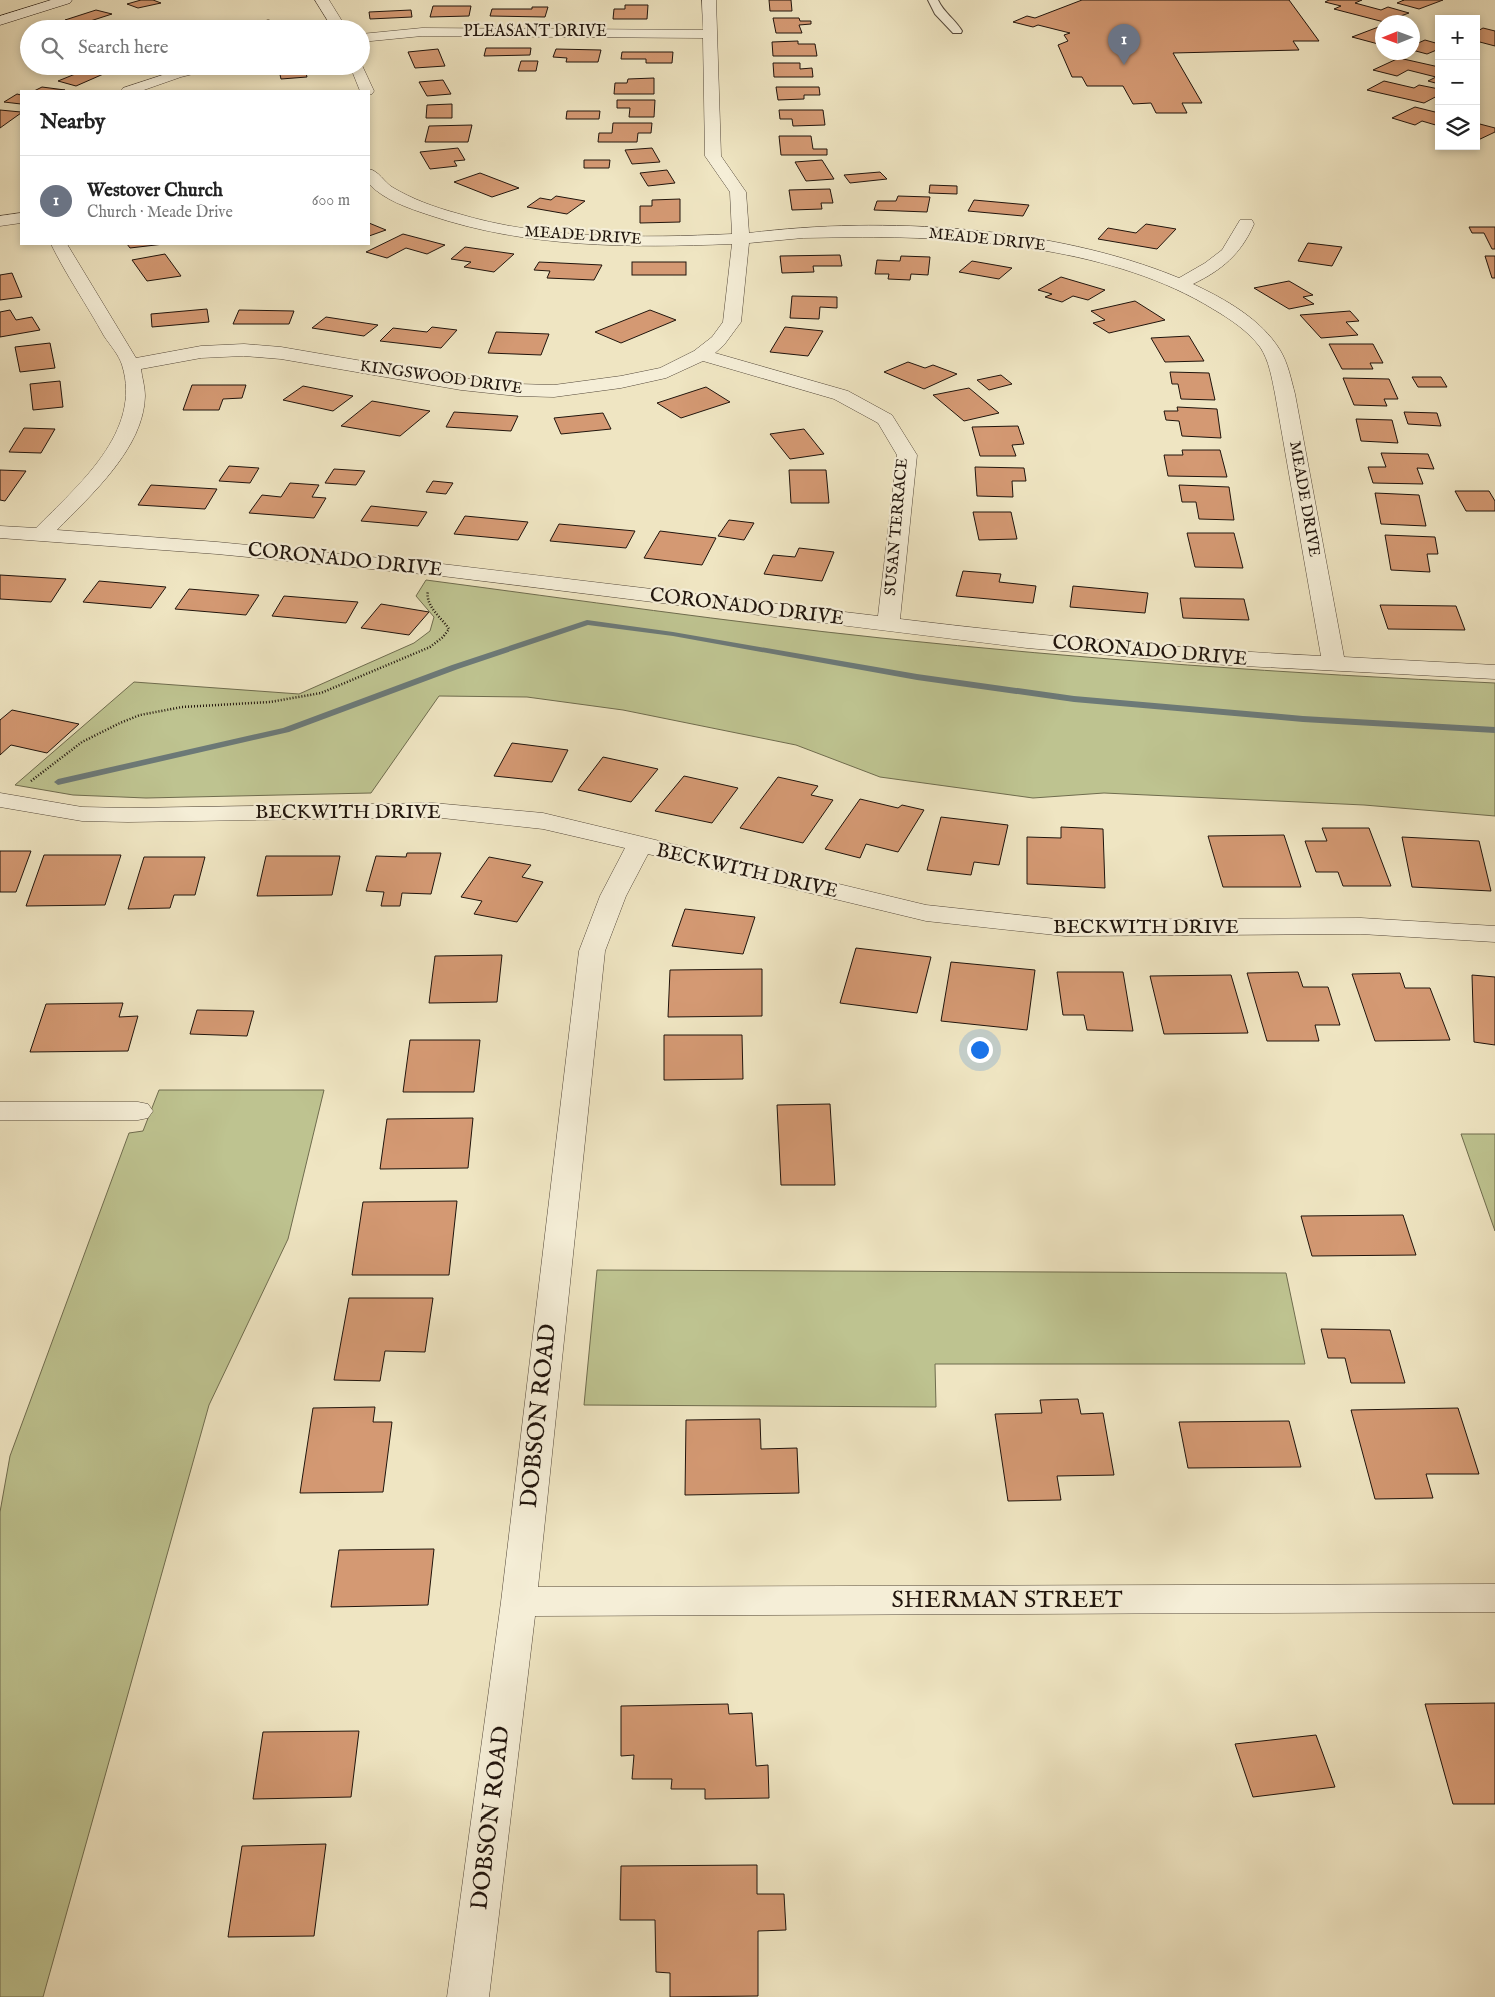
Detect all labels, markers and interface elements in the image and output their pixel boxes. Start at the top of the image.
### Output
north arrow [1375,15,1420,60]
map controls [1435,15,1480,150]
button: + [1435,15,1480,60]
search box [20,20,370,75]
street label: PLEASANT DRIVE [463,22,607,42]
pin: 1 [1108,24,1140,65]
icon: search [38,34,66,62]
text: Search here [78,36,169,60]
button: − [1435,60,1480,105]
button: layers [1435,105,1480,150]
text: Nearby [40,109,105,136]
text: Westover Church [87,179,223,203]
text: 1 [53,191,59,211]
text: 600 m [312,191,350,211]
text: Church · Meade Drive [87,203,233,223]
street label: MEADE DRIVE [524,222,642,250]
street label: MEADE DRIVE [928,224,1046,256]
street label: KINGSWOOD DRIVE [358,357,524,399]
street label: MEADE DRIVE [1284,439,1324,559]
street label: SUSAN TERRACE [881,457,913,597]
street label: CORONADO DRIVE [246,537,444,583]
street label: CORONADO DRIVE [648,583,846,631]
street label: CORONADO DRIVE [1052,630,1249,672]
street label: BECKWITH DRIVE [255,800,441,825]
street label: BECKWITH DRIVE [654,838,841,904]
street label: BECKWITH DRIVE [1053,915,1239,940]
your location [967,1037,993,1063]
street label: DOBSON ROAD [514,1322,564,1510]
street label: SHERMAN STREET [891,1585,1123,1616]
street label: DOBSON ROAD [464,1724,518,1912]

